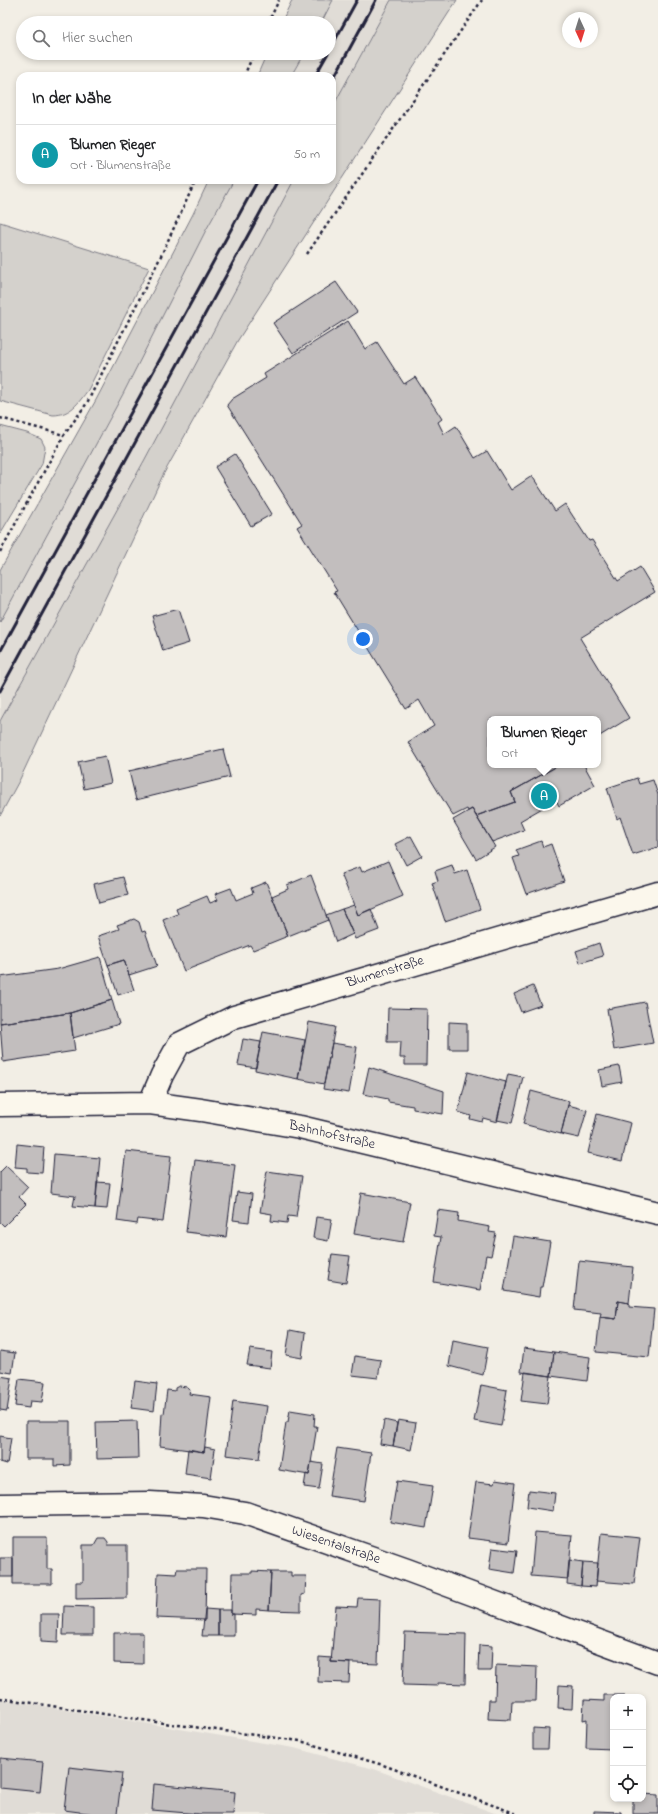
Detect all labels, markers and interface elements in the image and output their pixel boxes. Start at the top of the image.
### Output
north arrow [562,12,598,48]
search box [16,16,336,60]
icon: search [30,27,52,49]
text: Hier suchen [62,27,133,49]
text: In der Nähe [32,86,111,111]
text: Blumen Rieger [70,134,156,156]
text: A [41,145,49,164]
text: 50 m [294,145,320,164]
text: Ort · Blumenstraße [70,156,171,175]
your location [353,629,373,649]
popup [487,716,601,768]
text: Blumen Rieger [501,722,587,744]
text: Ort [501,744,518,763]
pin: A [531,781,557,811]
street label: Blumenstraße [343,950,427,994]
street label: Bahnhofstraße [286,1115,378,1155]
street label: Wiesentalstraße [289,1520,384,1570]
map controls [610,1694,646,1802]
button: + [610,1694,646,1730]
button: − [610,1730,646,1766]
button: locate [610,1766,646,1802]

